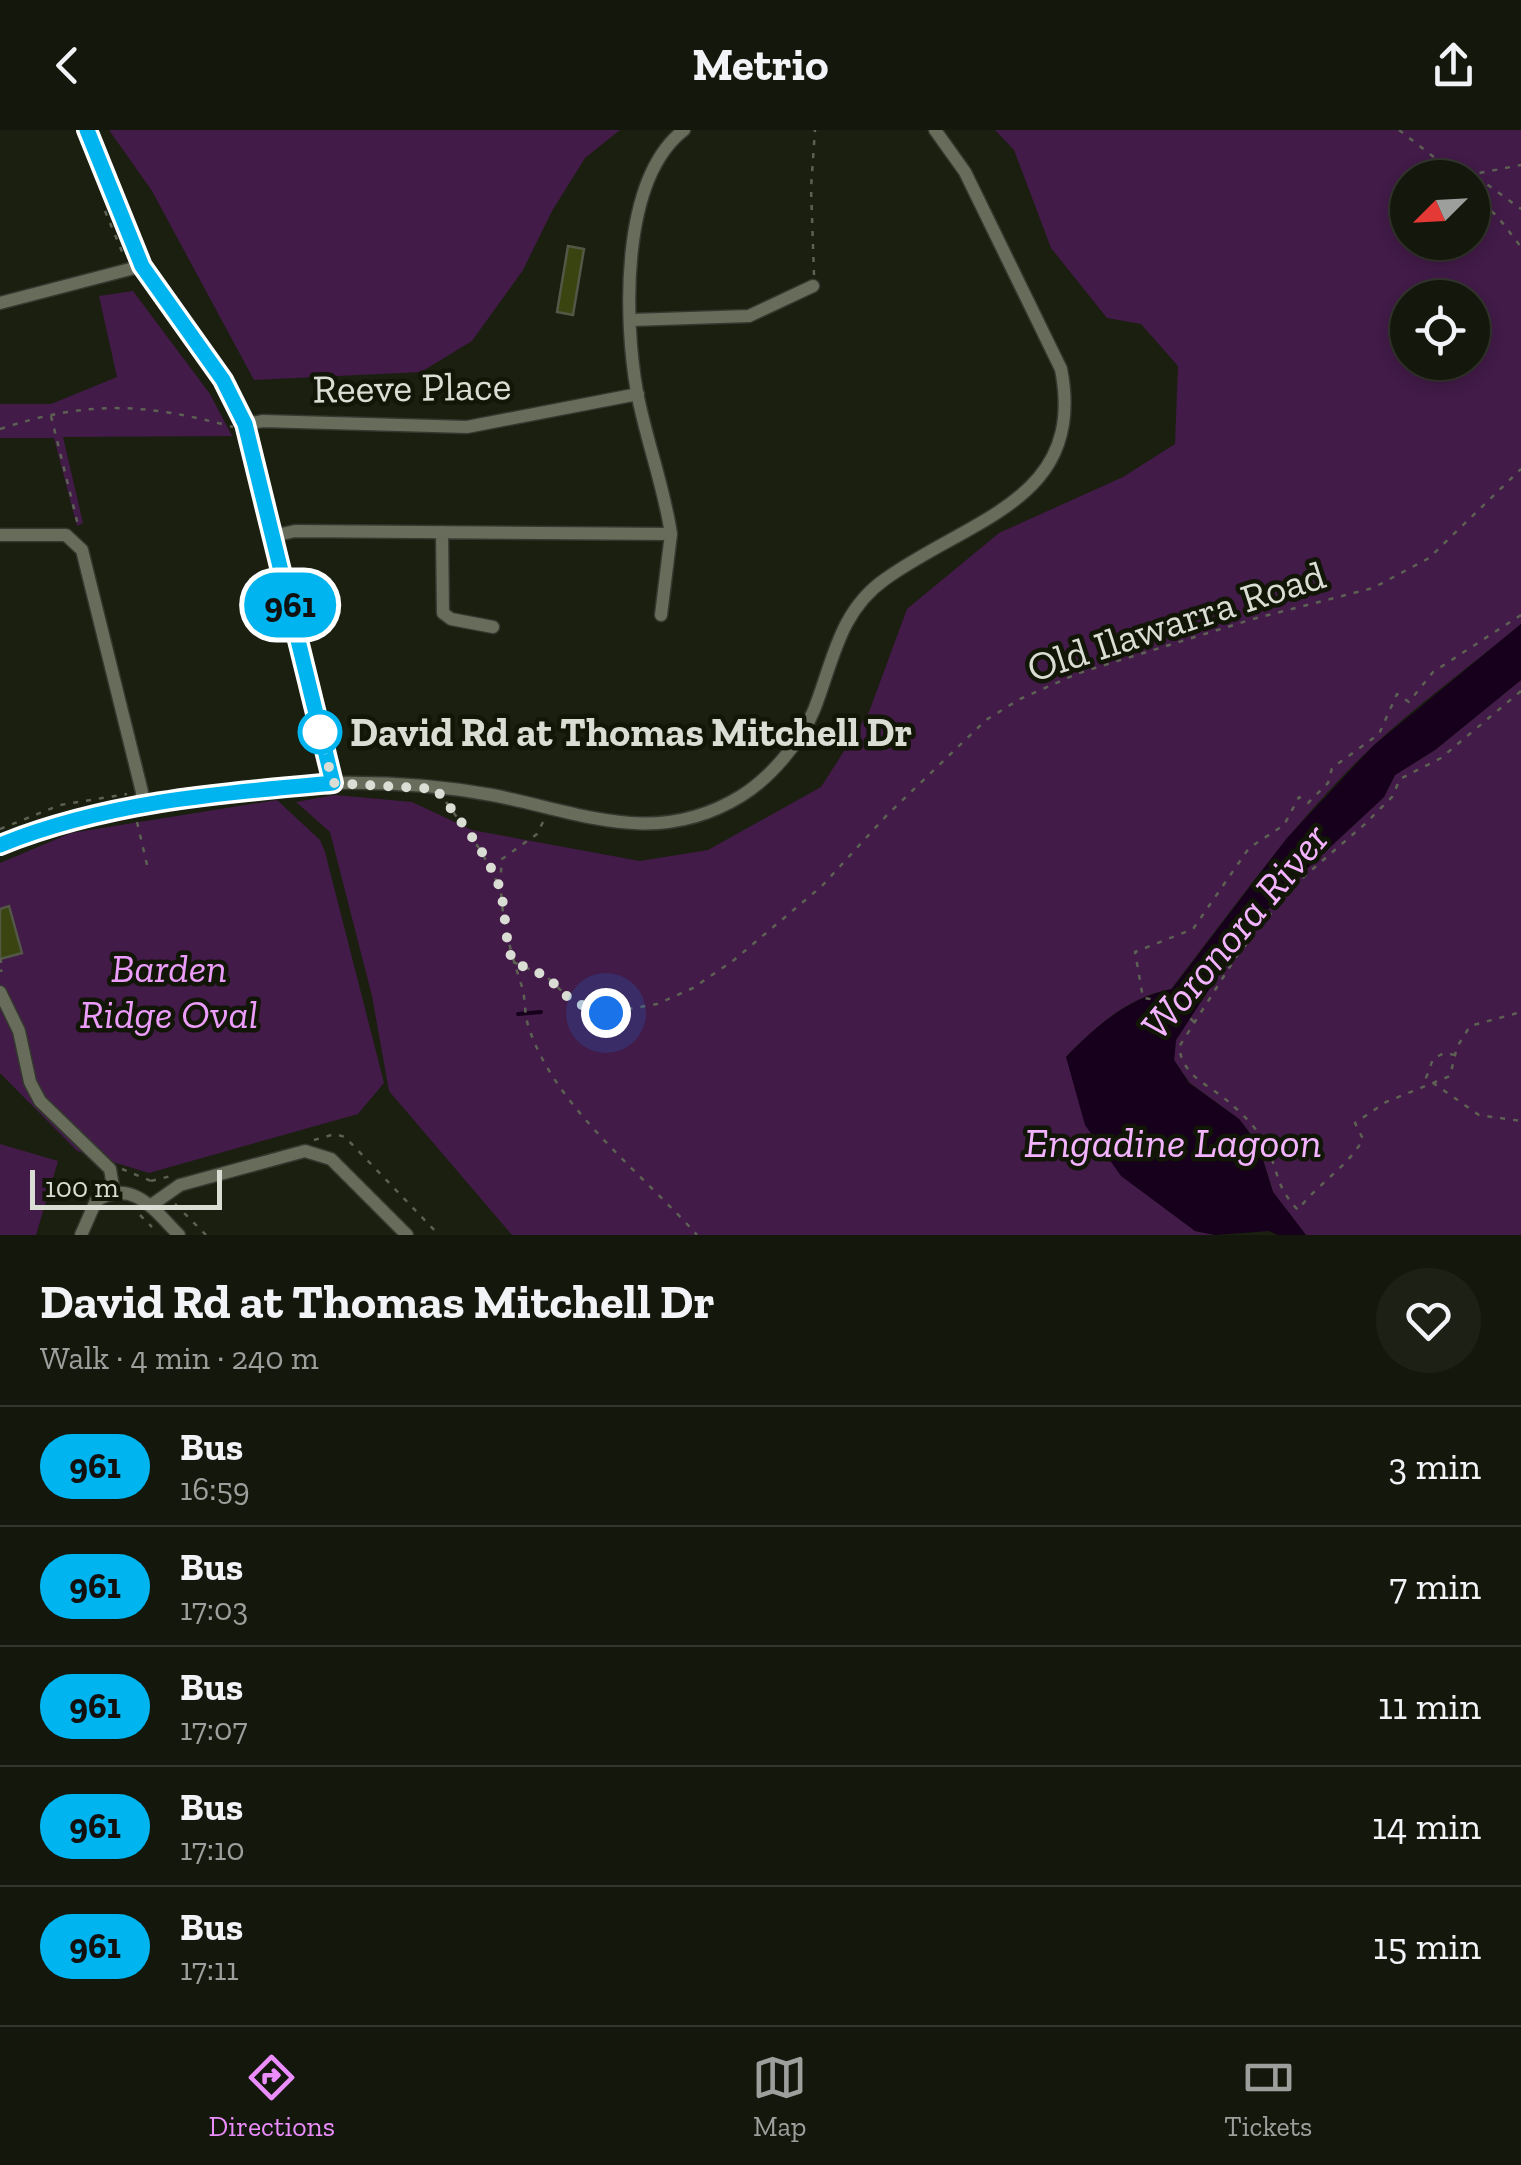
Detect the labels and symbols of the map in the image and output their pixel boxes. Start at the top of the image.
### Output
north arrow [1390,160,1490,260]
street label: Reeve Place [312,361,512,413]
street label: Old Ilawarra Road [1021,550,1331,692]
line badge: 961 [232,572,348,638]
place label: David Rd at Thomas Mitchell Dr [350,708,912,756]
marker: David Rd at Thomas Mitchell Dr [299,711,341,753]
water label: Woronora River [1129,813,1340,1049]
park label: Barden Ridge Oval [80,944,258,1038]
your location [581,988,631,1038]
water label: Engadine Lagoon [1024,1117,1322,1168]
scale bar [30,1165,222,1210]

